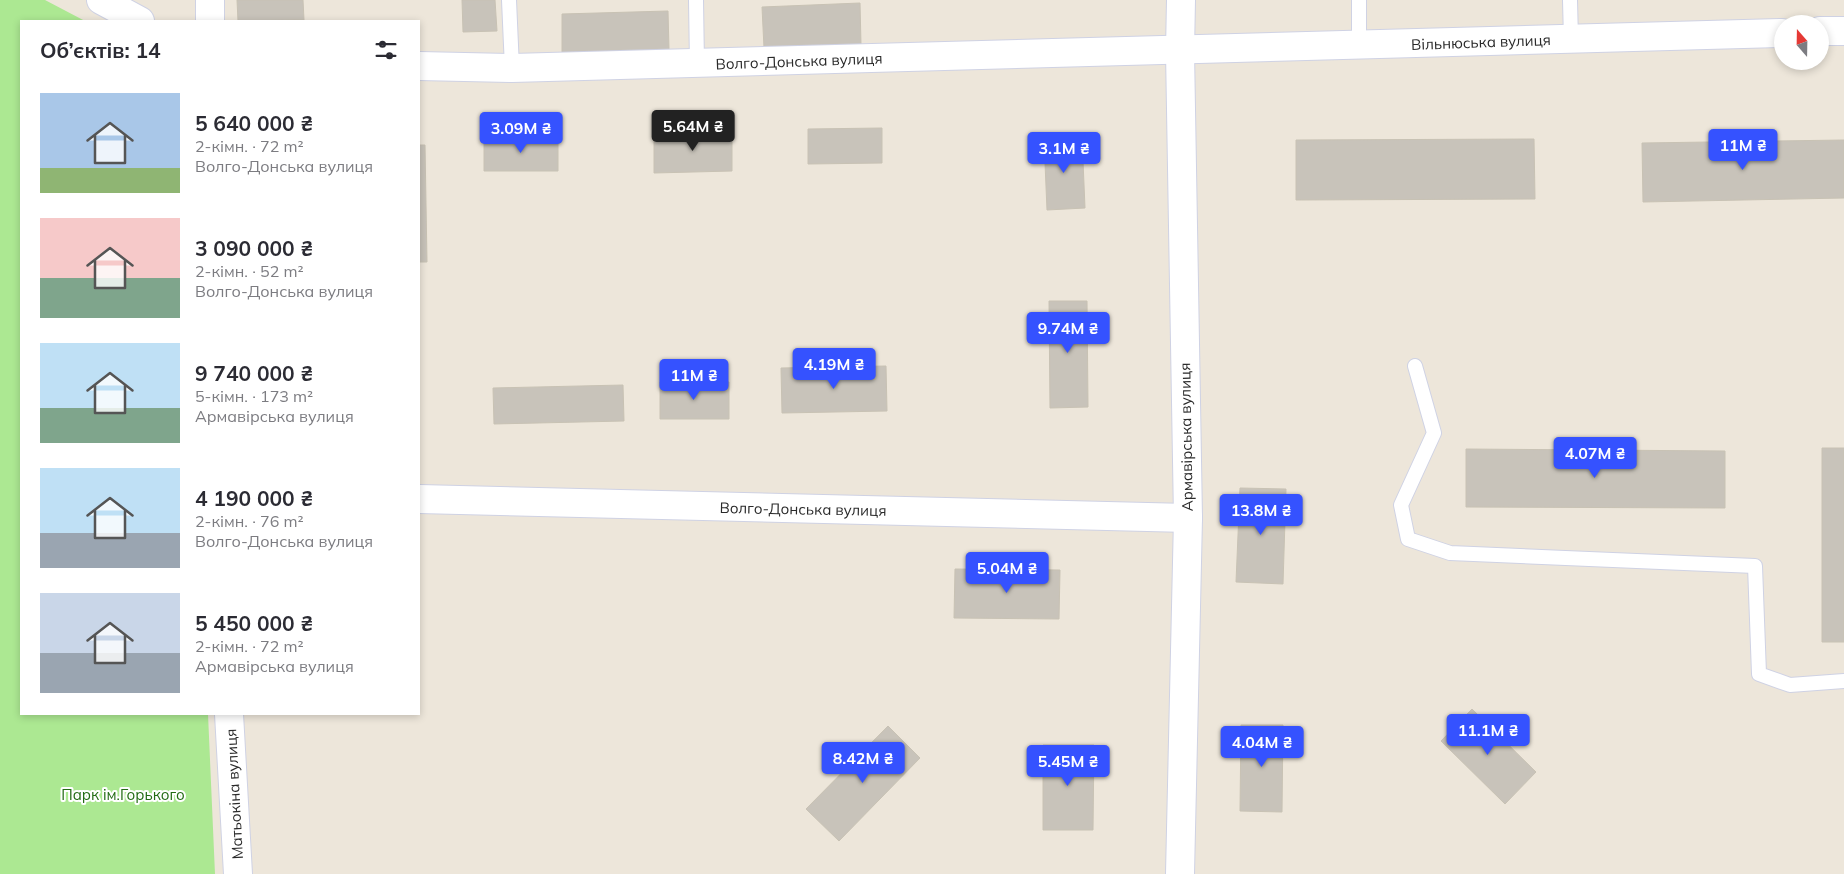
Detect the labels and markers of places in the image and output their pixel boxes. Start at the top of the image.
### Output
pin: 5.64M ₴ [647,110,739,152]
pin: 3.09M ₴ [475,112,567,154]
pin: 11M ₴ [1708,128,1778,171]
pin: 3.1M ₴ [1023,132,1105,174]
pin: 9.74M ₴ [1022,312,1114,354]
pin: 4.19M ₴ [788,348,880,390]
pin: 11M ₴ [659,358,729,401]
pin: 4.07M ₴ [1549,436,1641,479]
pin: 13.8M ₴ [1215,494,1307,536]
pin: 5.04M ₴ [961,552,1053,594]
pin: 11.1M ₴ [1442,714,1534,756]
pin: 4.04M ₴ [1216,726,1308,768]
pin: 8.42M ₴ [817,742,909,784]
pin: 5.45M ₴ [1022,744,1114,787]

